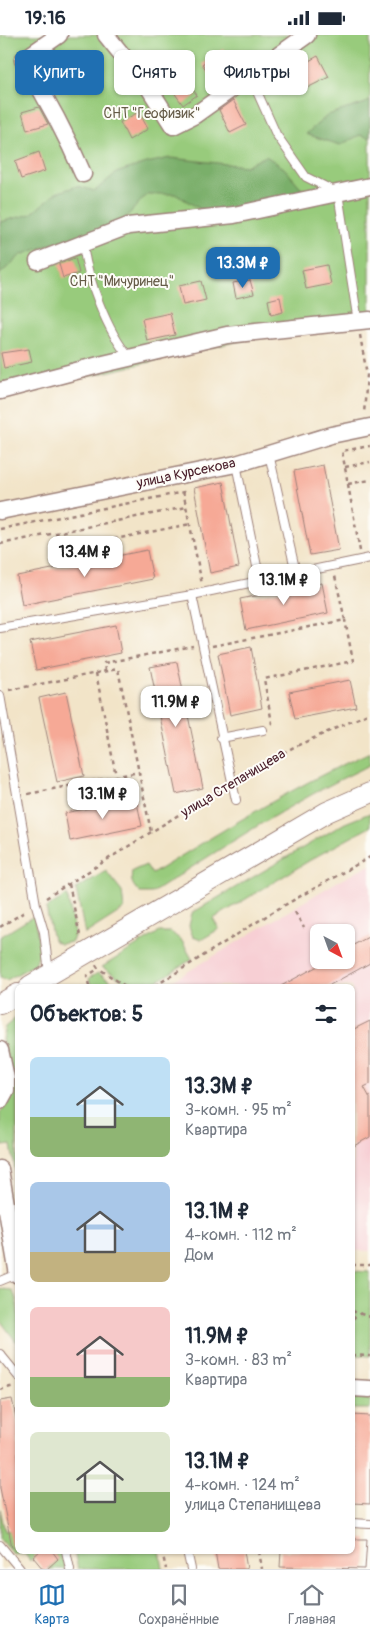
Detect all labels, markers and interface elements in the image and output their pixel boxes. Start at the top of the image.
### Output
text: 19:16 [25,6,66,30]
chip: Купить [15,50,104,95]
chip: Снять [114,50,195,95]
chip: Фильтры [205,50,308,95]
park label: СНТ "Геофизик" [103,105,201,122]
pin: 13.3M ₽ [197,247,289,289]
text: 13.3M ₽ [217,253,269,273]
park label: СНТ "Мичуринец" [70,273,174,290]
street label: улица Курсекова [134,454,237,492]
pin: 13.4M ₽ [39,535,131,578]
text: 13.4M ₽ [59,542,111,562]
pin: 13.1M ₽ [238,563,330,606]
text: 13.1M ₽ [259,570,309,590]
pin: 11.9M ₽ [130,685,222,728]
text: 11.9M ₽ [152,692,200,712]
street label: улица Степанищева [177,745,288,821]
pin: 13.1M ₽ [57,777,149,820]
text: 13.1M ₽ [78,784,128,804]
north arrow [310,924,355,969]
map controls [310,924,355,969]
icon: filters [312,1000,340,1028]
text: Объектов: 5 [30,1001,143,1028]
text: 13.3M ₽ [185,1073,254,1100]
icon: home [70,1077,130,1137]
text: 3-комн. · 95 m² [185,1100,292,1120]
text: Квартира [185,1120,247,1140]
text: 13.1M ₽ [185,1198,250,1225]
icon: home [70,1202,130,1262]
text: 4-комн. · 112 m² [185,1225,297,1245]
text: Дом [185,1245,214,1265]
text: 11.9M ₽ [185,1323,249,1350]
icon: home [70,1327,130,1387]
text: 3-комн. · 83 m² [185,1350,292,1370]
text: Квартира [185,1370,247,1390]
text: 13.1M ₽ [185,1448,250,1475]
icon: home [70,1452,130,1512]
text: 4-комн. · 124 m² [185,1475,300,1495]
text: улица Степанищева [185,1495,321,1515]
tab: Карта [35,1581,69,1628]
tab: Сохранённые [138,1581,219,1628]
tab: Главная [288,1581,335,1628]

